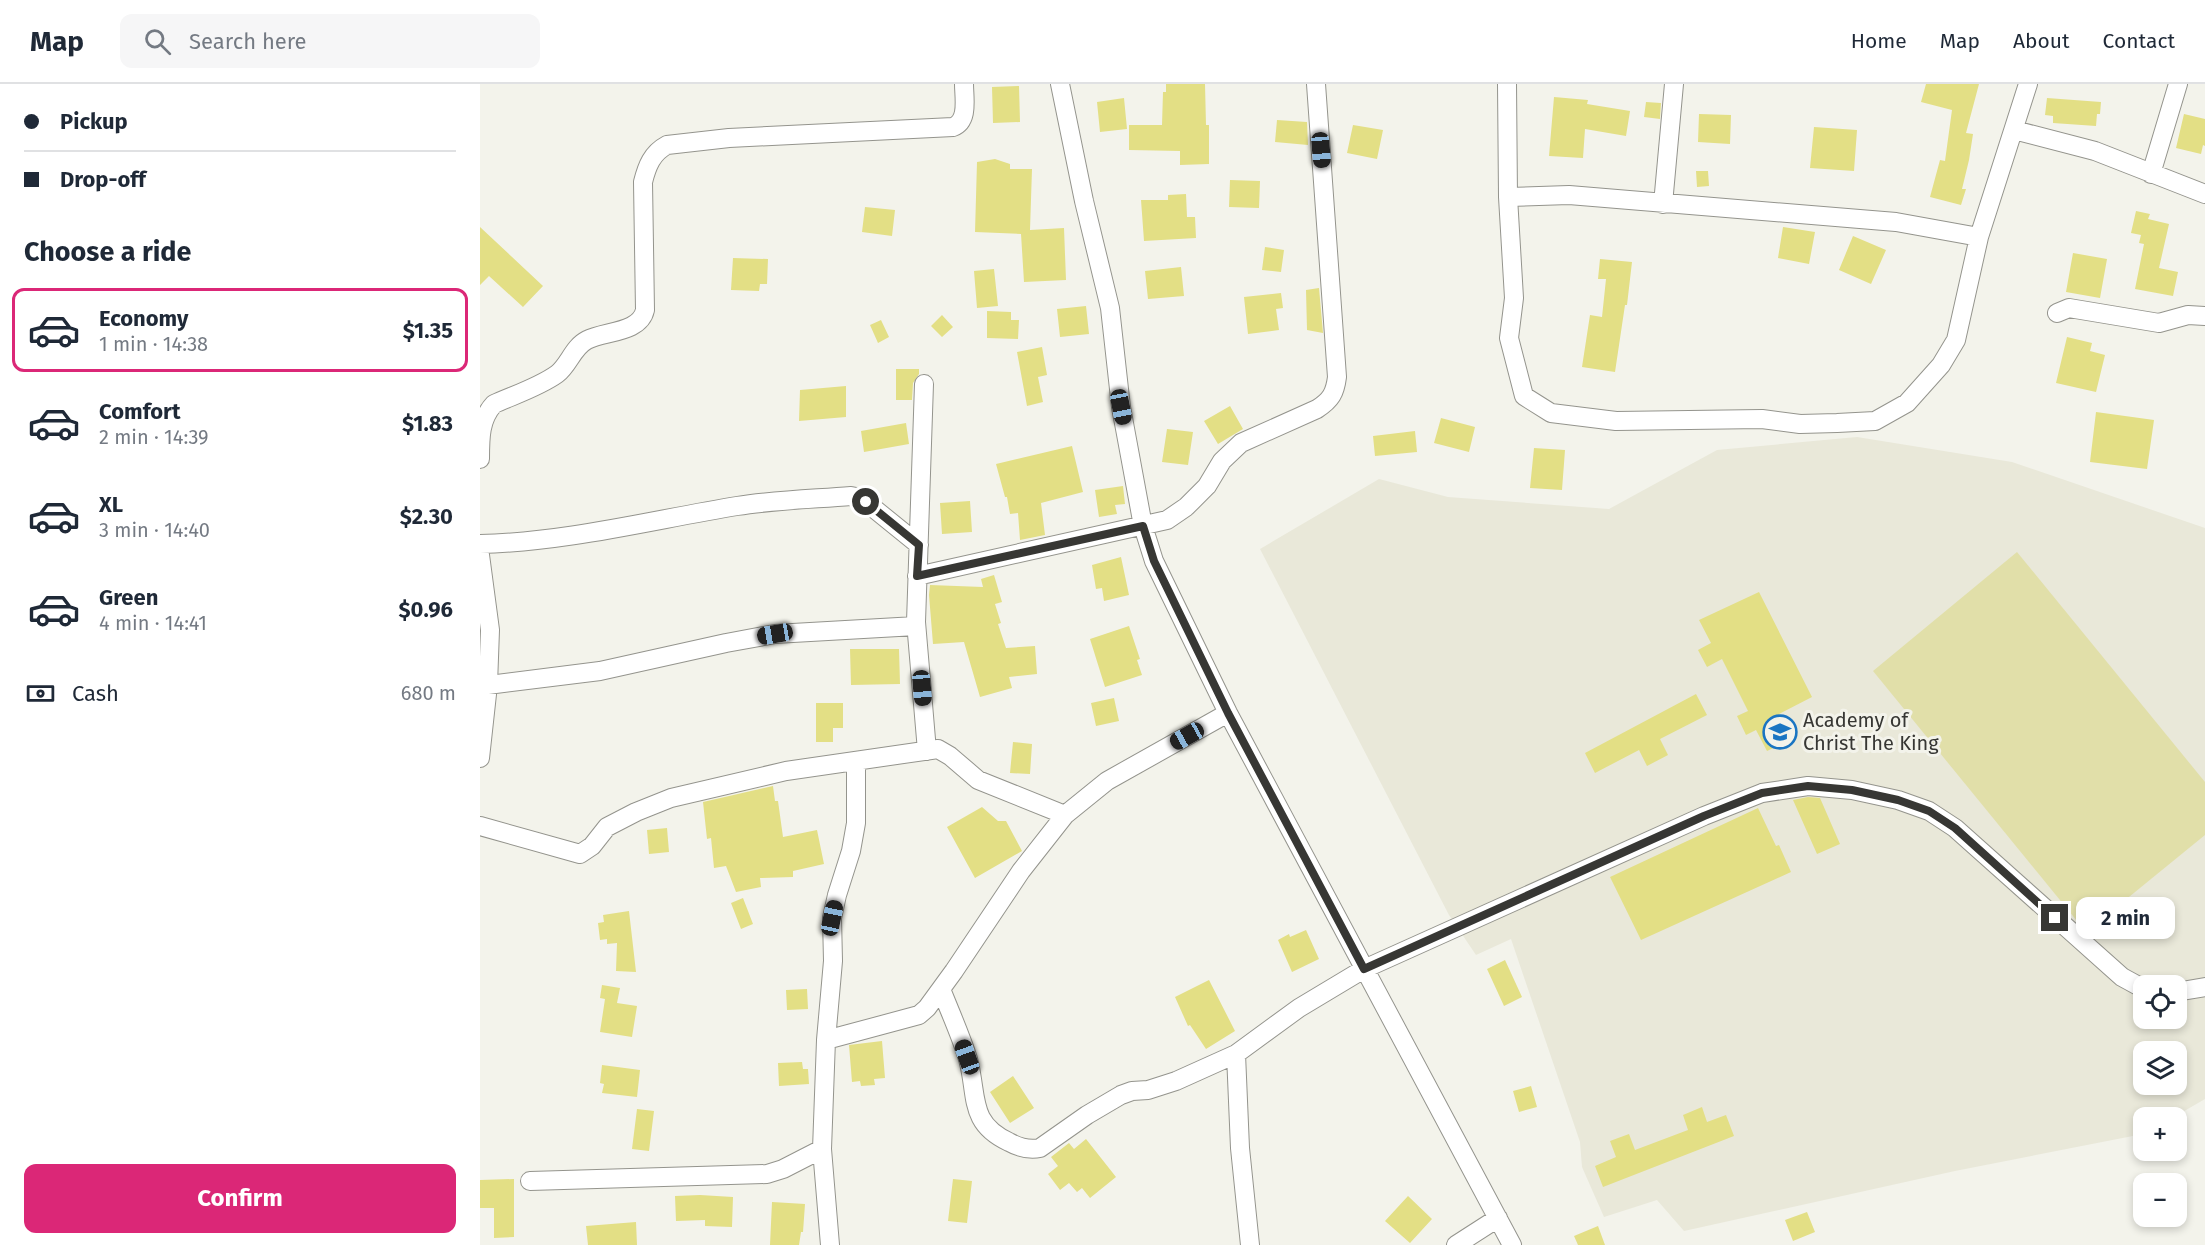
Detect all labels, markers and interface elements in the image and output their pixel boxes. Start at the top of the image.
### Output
search box [120,14,540,68]
text: Map [30,25,84,58]
icon: search [141,25,174,58]
text: Search here [189,28,307,55]
text: Home [1851,28,1907,54]
text: Map [1940,28,1980,54]
text: About [2013,28,2070,54]
text: Contact [2103,28,2175,54]
text: Pickup [60,108,128,135]
car [1310,131,1332,169]
text: Drop-off [60,166,146,193]
text: Choose a ride [24,236,191,268]
icon: car [27,303,81,357]
text: Economy [99,305,188,332]
text: $1.35 [403,317,453,344]
text: 1 min · 14:38 [99,332,208,356]
car [1109,388,1133,426]
icon: car [27,396,81,450]
text: Comfort [99,398,180,425]
text: $1.83 [402,410,453,437]
text: 2 min · 14:39 [99,425,209,449]
route start [852,488,879,515]
icon: car [27,489,81,543]
text: XL [99,491,123,518]
text: $2.30 [400,503,453,530]
text: 3 min · 14:40 [99,518,210,542]
icon: car [27,582,81,636]
text: Green [99,584,158,611]
text: $0.96 [399,596,453,623]
text: 4 min · 14:41 [99,611,207,635]
car [756,622,794,646]
car [911,669,933,707]
icon: cash [24,677,57,710]
text: Cash [72,680,119,707]
text: 680 m [401,681,456,705]
place label: Academy of Christ The King [1803,708,1939,755]
school or university icon: Academy of Christ The King [1762,714,1798,750]
car [1167,719,1207,753]
callout: 2 min [2076,897,2175,939]
car [819,899,845,937]
route end [2041,904,2068,931]
text: 2 min [2101,906,2150,930]
map controls [2133,975,2187,1227]
button: locate [2133,975,2187,1029]
car [952,1037,982,1077]
button: layers [2133,1041,2187,1095]
button: + [2133,1107,2187,1161]
button: Confirm [24,1164,456,1233]
button: − [2133,1173,2187,1227]

